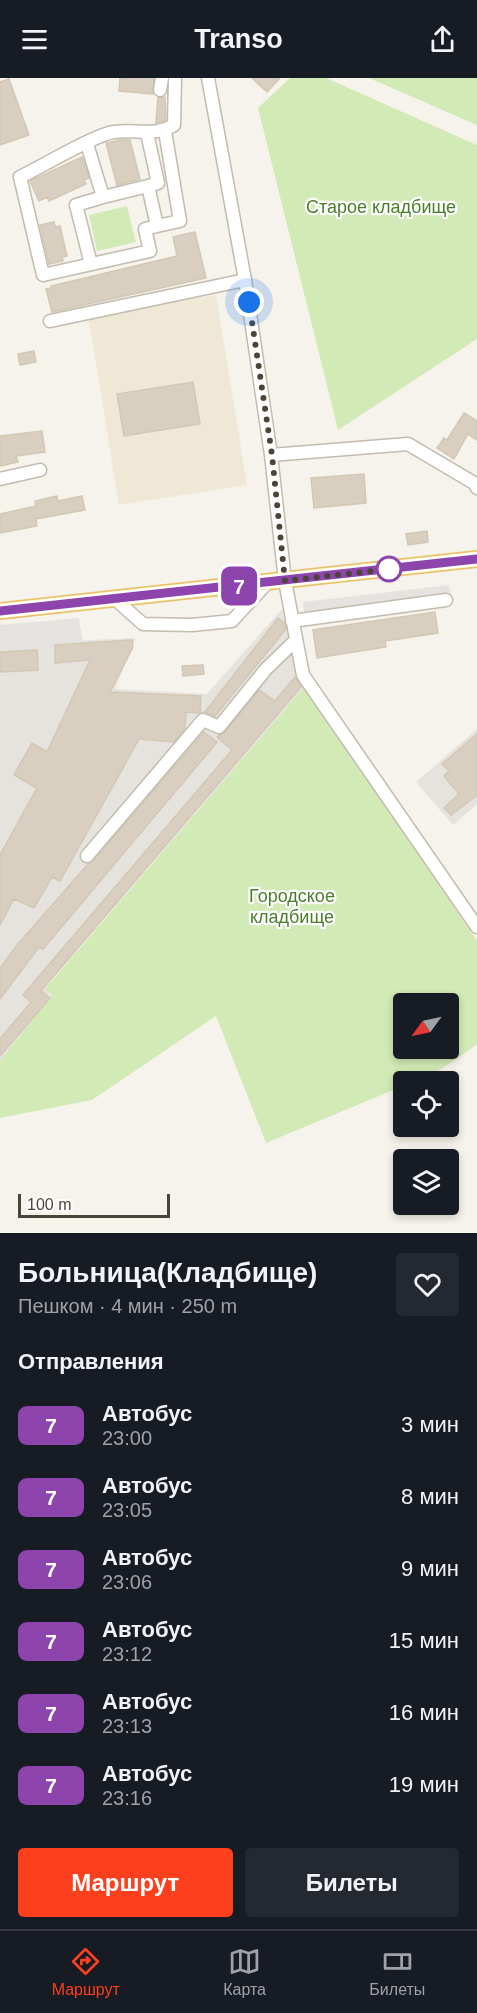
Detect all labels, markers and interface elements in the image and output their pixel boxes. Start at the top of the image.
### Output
icon: menu [18,23,51,56]
icon: share [426,23,459,56]
text: Transo [194,24,283,54]
park label: Старое кладбище [306,197,456,217]
your location [234,287,264,317]
unlabelled marker [376,556,402,582]
line badge: 7 [220,566,258,606]
text: 7 [233,575,245,598]
park label: Городское кладбище [249,886,335,927]
north arrow [393,993,459,1059]
map controls [393,993,459,1215]
button: locate [393,1071,459,1137]
button: layers [393,1149,459,1215]
scale bar [18,1191,170,1218]
text: 100 m [27,1196,71,1213]
button: heart [396,1253,459,1316]
text: Больница(Кладбище) [18,1257,317,1288]
text: Пешком · 4 мин · 250 m [18,1295,237,1317]
text: Отправления [18,1349,164,1374]
text: Автобус [102,1401,192,1426]
text: 3 мин [401,1412,459,1437]
text: 7 [45,1414,57,1437]
text: 23:00 [102,1427,152,1449]
text: Автобус [102,1473,192,1498]
text: 8 мин [401,1484,459,1509]
text: 7 [45,1486,57,1509]
text: 23:05 [102,1499,152,1521]
text: Автобус [102,1545,192,1570]
text: 9 мин [401,1556,459,1581]
text: 7 [45,1558,57,1581]
text: 23:06 [102,1571,152,1593]
text: Автобус [102,1617,192,1642]
text: 15 мин [389,1628,459,1653]
text: 7 [45,1630,57,1653]
text: 23:12 [102,1643,152,1665]
text: Автобус [102,1689,192,1714]
text: 16 мин [389,1700,459,1725]
text: 7 [45,1702,57,1725]
text: 23:13 [102,1715,152,1737]
text: Автобус [102,1761,192,1786]
text: 19 мин [389,1772,459,1797]
text: 7 [45,1774,57,1797]
text: 23:16 [102,1787,152,1809]
button: Маршрут [18,1848,233,1917]
button: Билеты [245,1848,459,1917]
tab: Маршрут [52,1945,120,1999]
tab: Карта [223,1945,266,1999]
tab: Билеты [369,1945,425,1999]

